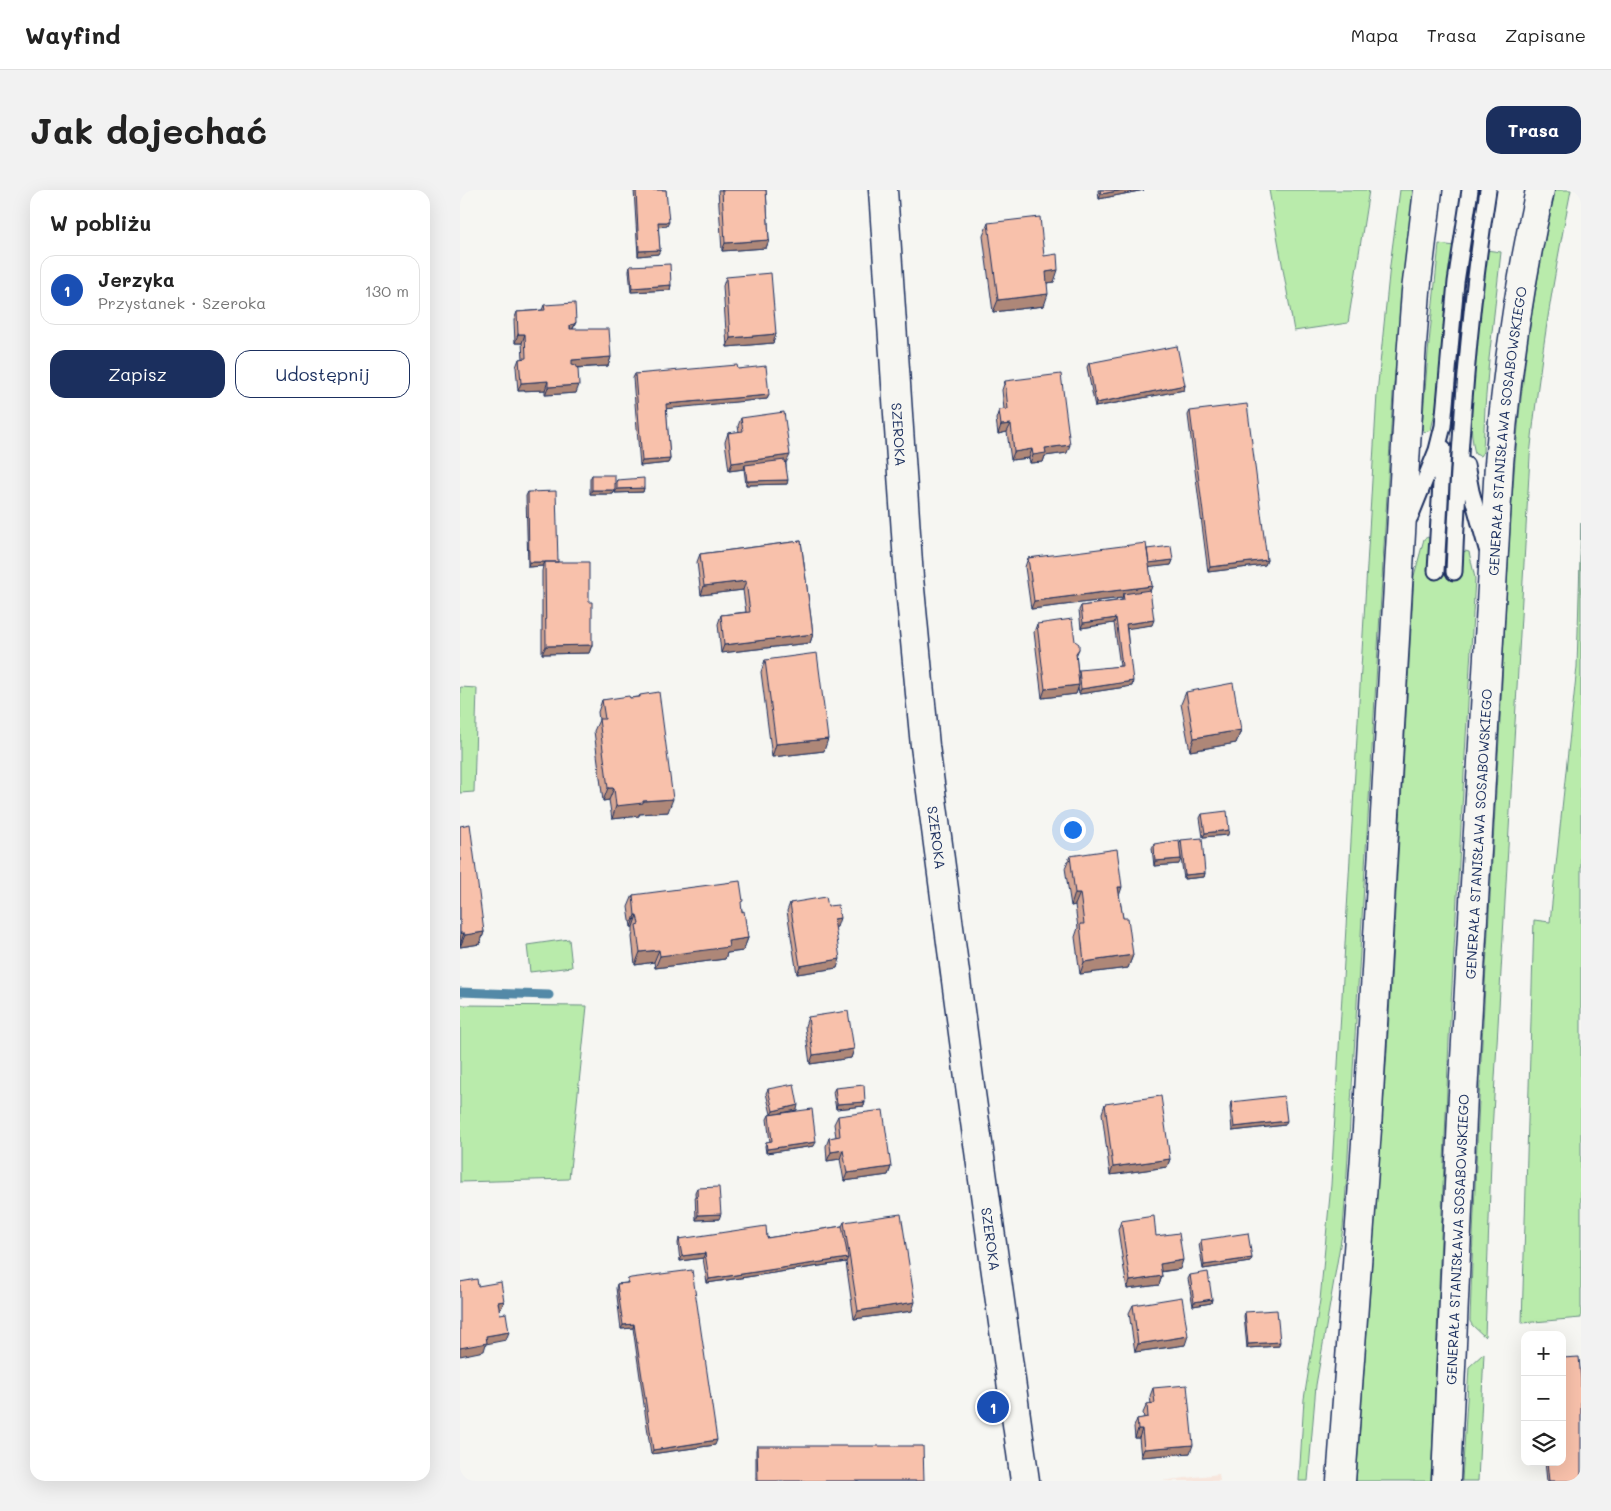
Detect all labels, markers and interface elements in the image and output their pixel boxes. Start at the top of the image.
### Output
text: Wayfind [25,19,121,50]
text: Mapa [1351,23,1399,47]
text: Trasa [1427,23,1477,47]
text: Zapisane [1505,23,1586,47]
button: Trasa [1486,106,1581,154]
text: Jak dojechać [30,107,267,153]
text: W pobliżu [50,209,151,236]
text: Jerzyka [98,267,175,292]
text: 1 [63,280,71,301]
text: 130 m [365,280,409,301]
street label: GENERAŁA STANISŁAWA SOSABOWSKIEGO [1483,285,1530,576]
text: Przystanek · Szeroka [98,292,266,313]
button: Zapisz [50,350,225,398]
button: Udostępnij [235,350,410,398]
street label: SZEROKA [888,402,911,467]
street label: GENERAŁA STANISŁAWA SOSABOWSKIEGO [1460,688,1496,980]
street label: SZEROKA [924,805,951,870]
your location [1060,817,1086,843]
street label: GENERAŁA STANISŁAWA SOSABOWSKIEGO [1441,1093,1472,1385]
street label: SZEROKA [977,1206,1005,1272]
map controls [1521,1331,1566,1466]
button: + [1521,1331,1566,1376]
button: − [1521,1376,1566,1421]
pin: 1 [977,1388,1009,1426]
button: layers [1521,1421,1566,1466]

